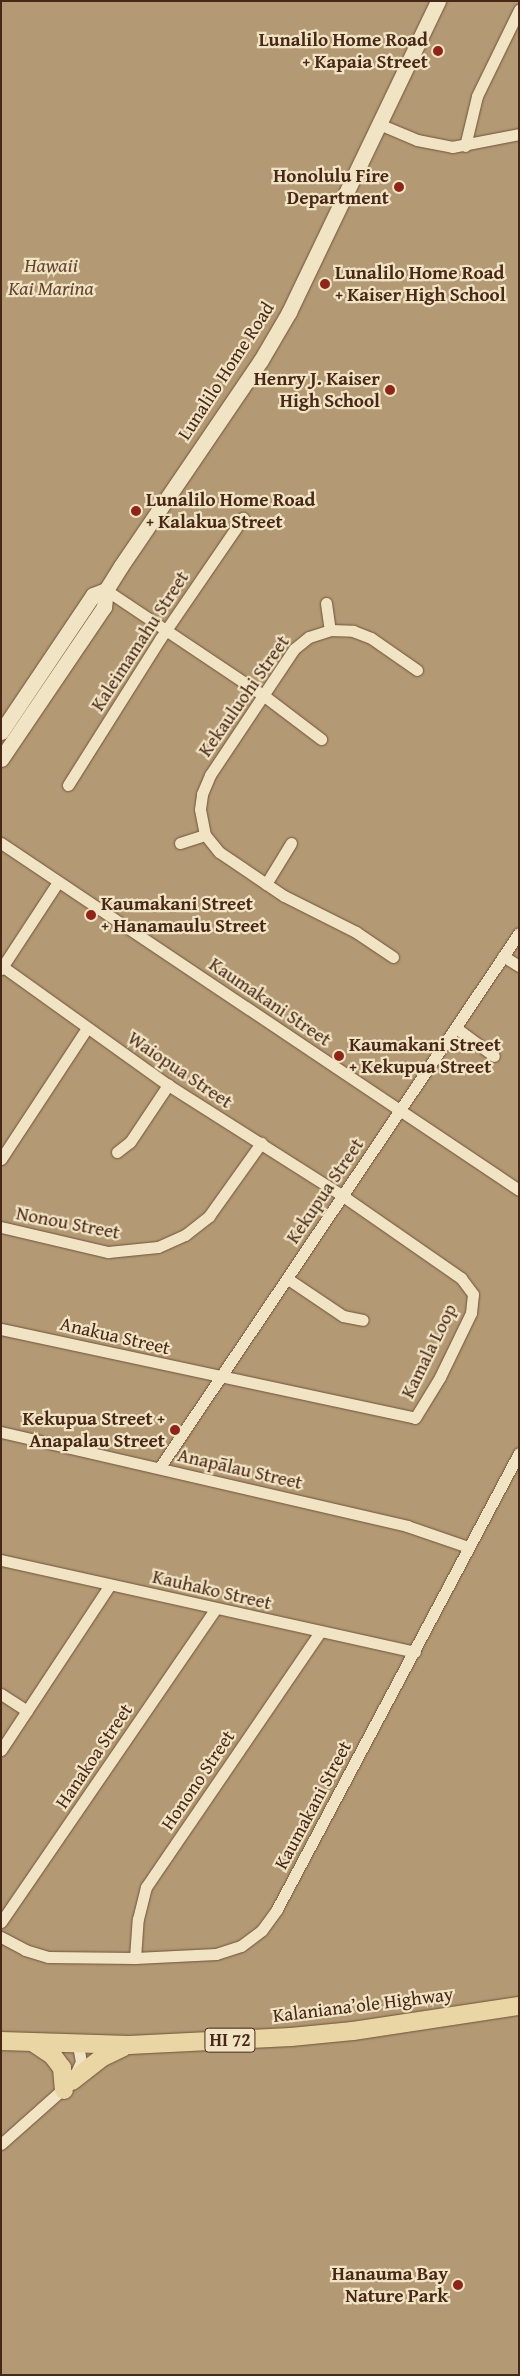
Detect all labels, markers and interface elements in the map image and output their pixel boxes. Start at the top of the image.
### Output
place label: Lunalilo Home Road + Kapaia Street [259,29,428,73]
marker: Lunalilo Home Road + Kapaia Street [432,45,444,57]
place label: Honolulu Fire Department [273,165,389,209]
marker: Honolulu Fire Department [393,181,405,193]
water label: Hawaii Kai Marina [8,253,94,300]
place label: Lunalilo Home Road + Kaiser High School [335,262,506,306]
marker: Lunalilo Home Road + Kaiser High School [319,278,331,290]
street label: Lunalilo Home Road [173,298,279,444]
place label: Henry J. Kaiser High School [254,368,380,412]
marker: Henry J. Kaiser High School [384,384,396,396]
place label: Lunalilo Home Road + Kalakua Street [146,489,315,533]
marker: Lunalilo Home Road + Kalakua Street [130,505,142,517]
street label: Kaleimamahu Street [86,567,194,715]
street label: Kekauluohi Street [194,631,294,761]
place label: Kaumakani Street + Hanamaulu Street [101,893,266,937]
marker: Kaumakani Street + Hanamaulu Street [85,909,97,921]
street label: Kaumakani Street [205,953,335,1051]
street label: Waiopua Street [123,1027,237,1113]
place label: Kaumakani Street + Kekupua Street [349,1034,501,1078]
marker: Kaumakani Street + Kekupua Street [333,1050,345,1062]
street label: Kekupua Street [281,1134,369,1248]
street label: Nonou Street [14,1202,122,1244]
street label: Kamala Loop [396,1300,462,1402]
street label: Anakua Street [58,1312,172,1360]
place label: Kekupua Street + Anapalau Street [23,1408,165,1452]
marker: Kekupua Street + Anapalau Street [169,1424,181,1436]
street label: Anapālau Street [175,1444,305,1494]
street label: Kauhako Street [150,1565,274,1615]
street label: Hanakoa Street [51,1699,137,1813]
street label: Honono Street [156,1726,240,1834]
street label: Kaumakani Street [270,1737,356,1873]
street label: Kalaniana’ole Highway [272,1983,454,2027]
road number: HI 72 [204,2024,256,2056]
place label: Hanauma Bay Nature Park [332,2263,448,2307]
marker: Hanauma Bay Nature Park [452,2279,464,2291]

